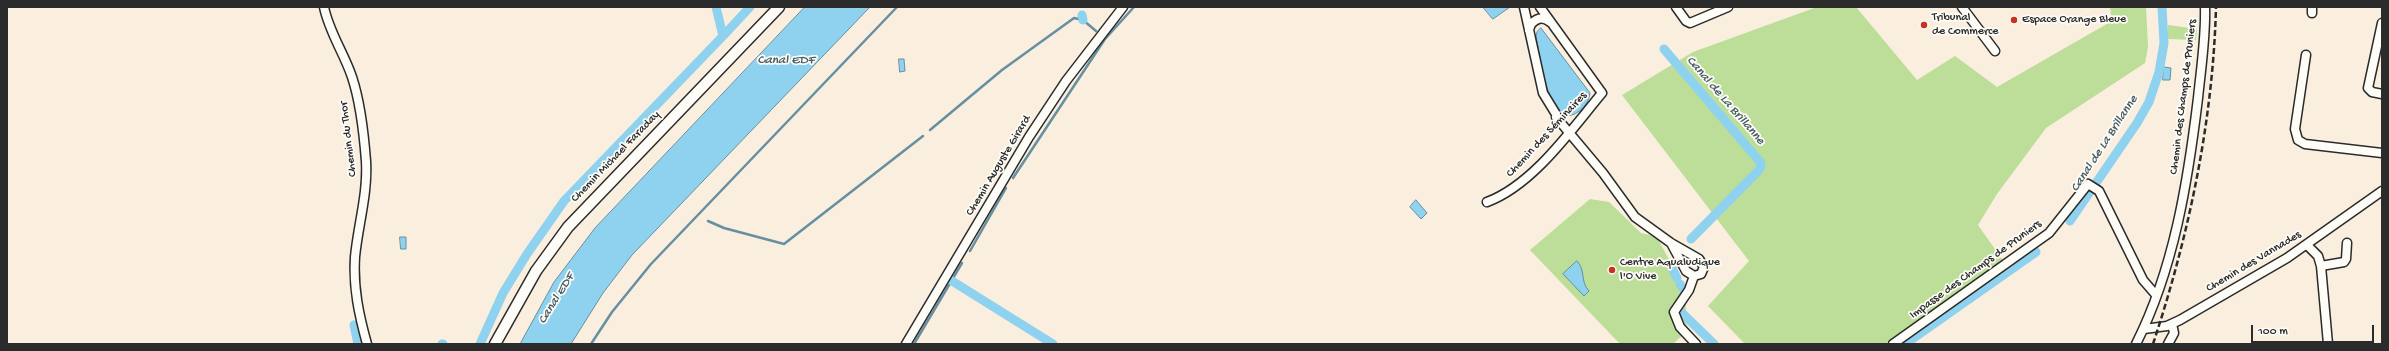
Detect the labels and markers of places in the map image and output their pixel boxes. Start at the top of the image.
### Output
place label: Tribunal de Commerce [1932,11,1999,39]
place label: Espace Orange Bleue [2022,13,2126,27]
marker: Espace Orange Bleue [2009,15,2019,25]
marker: Tribunal de Commerce [1919,20,1929,30]
place label: Centre Aqualudique l'O Vive [1620,256,1720,284]
marker: Centre Aqualudique l'O Vive [1607,265,1617,275]

